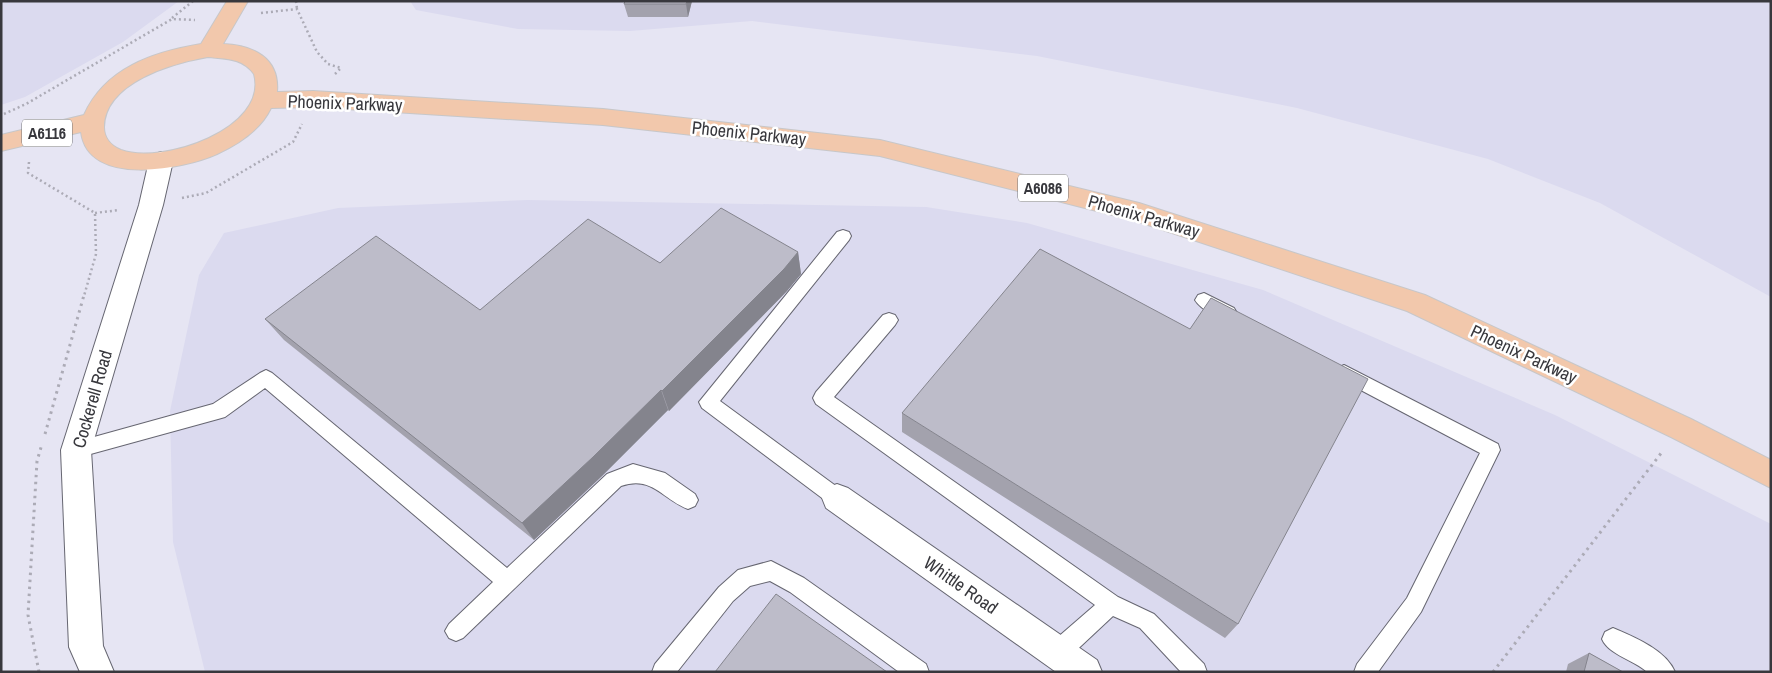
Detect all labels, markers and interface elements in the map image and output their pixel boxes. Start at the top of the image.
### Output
street label: Phoenix Parkway [287,89,403,118]
street label: Phoenix Parkway [691,115,808,151]
road number: A6116 [22,120,72,146]
road number: A6086 [1018,174,1068,202]
street label: Phoenix Parkway [1085,188,1203,244]
street label: Phoenix Parkway [1467,318,1582,390]
street label: Cockerell Road [66,347,118,451]
street label: Whittle Road [919,550,1003,620]

